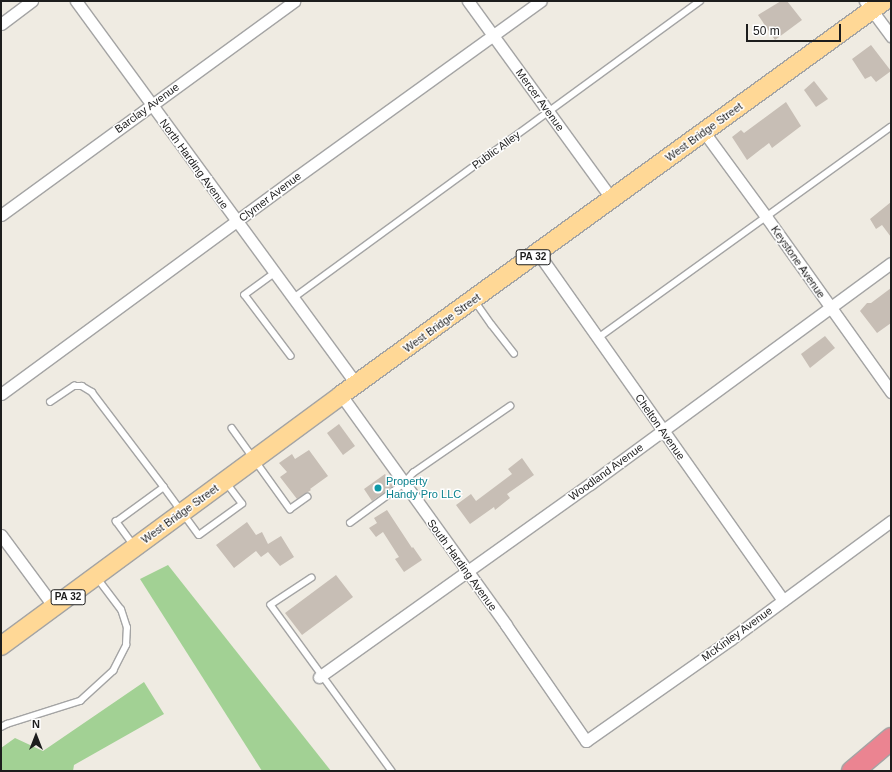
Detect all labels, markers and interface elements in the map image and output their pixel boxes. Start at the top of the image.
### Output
scale bar [748,16,843,42]
text: 50 m [753,24,780,38]
street label: Mercer Avenue [513,66,567,134]
street label: Barclay Avenue [112,80,182,136]
street label: West Bridge Street [663,100,745,164]
street label: North Harding Avenue [157,116,231,212]
street label: Public Alley [469,128,523,172]
street label: Clymer Avenue [236,169,304,225]
street label: Keystone Avenue [768,223,828,301]
road number: PA 32 [515,249,551,265]
street label: West Bridge Street [401,291,483,355]
street label: Chelton Avenue [632,391,688,463]
street label: Woodland Avenue [566,440,646,504]
place label: Property Handy Pro LLC [386,475,461,501]
street label: West Bridge Street [139,482,221,546]
marker: Property Handy Pro LLC [373,483,383,493]
street label: South Harding Avenue [424,516,500,614]
road number: PA 32 [50,589,86,605]
street label: McKinley Avenue [699,604,775,664]
north arrow [16,716,56,756]
text: N [32,718,40,730]

